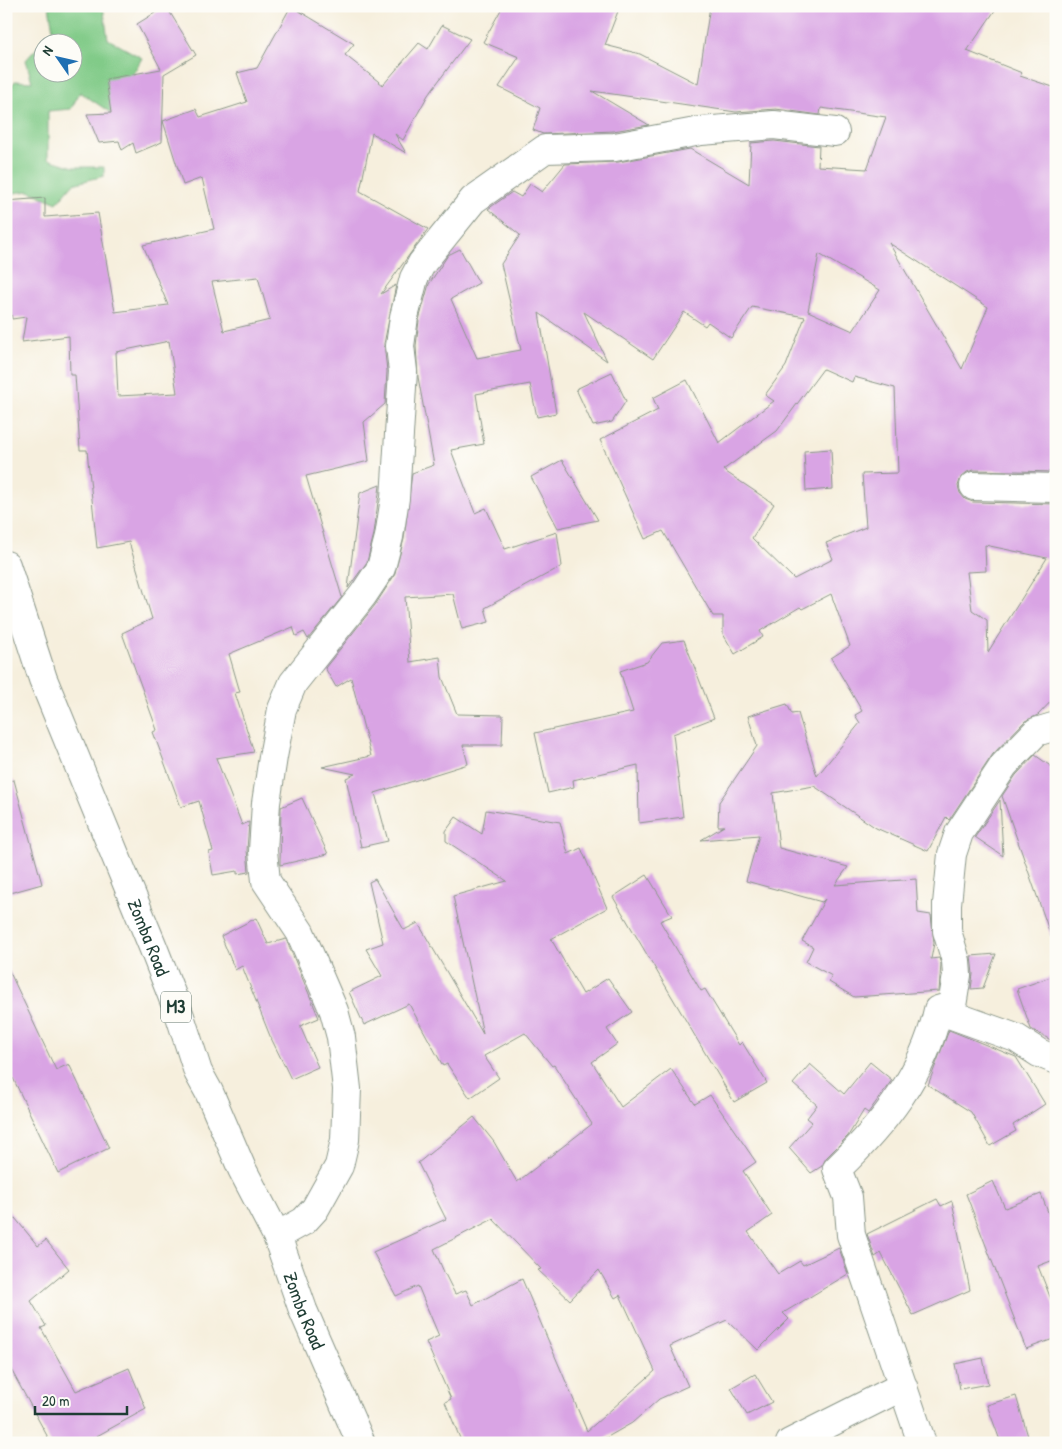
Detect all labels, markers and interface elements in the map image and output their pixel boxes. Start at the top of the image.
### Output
north arrow [32,32,82,82]
text: N [37,42,57,59]
street label: Zomba Road [122,895,176,980]
road number: M3 [161,992,191,1022]
street label: Zomba Road [278,1268,332,1354]
scale bar [35,1384,128,1416]
text: 20 m [42,1390,69,1411]

